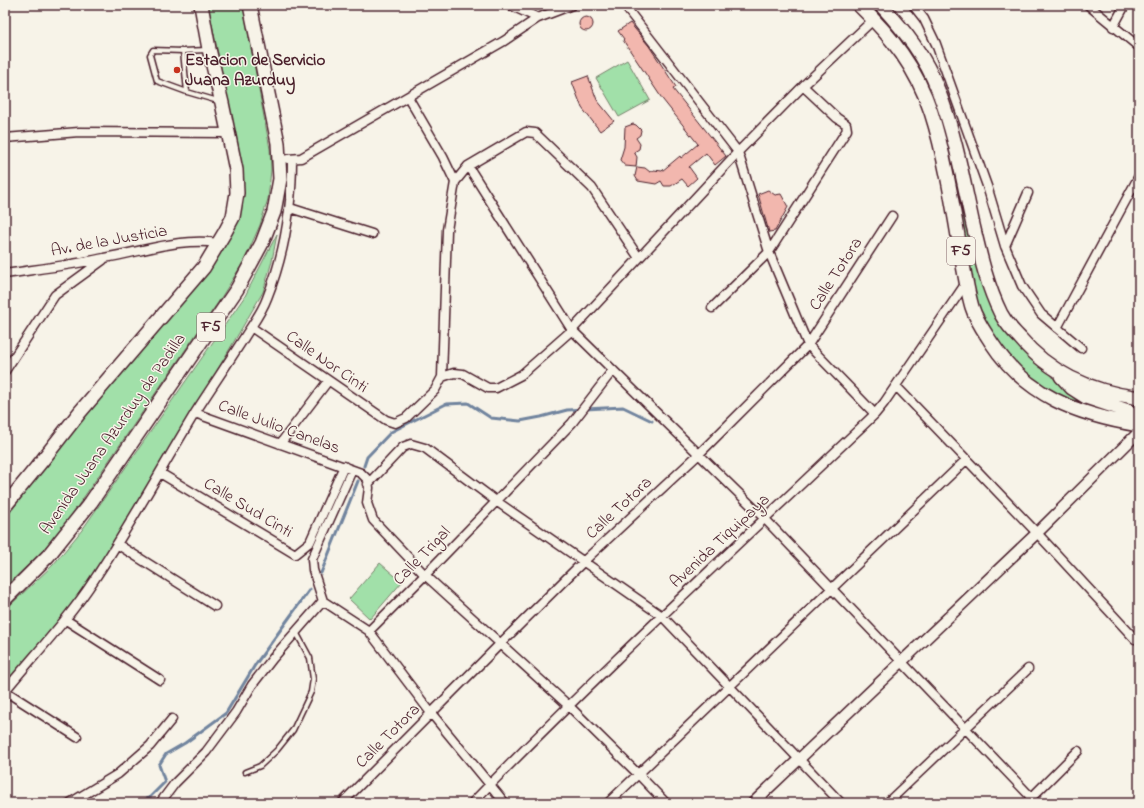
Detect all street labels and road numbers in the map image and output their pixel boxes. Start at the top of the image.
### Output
street label: Av. de la Justicia [49,218,169,264]
street label: Calle Totora [803,232,869,316]
road number: F5 [947,237,975,265]
road number: F5 [197,313,225,341]
street label: Calle Nor Cinti [281,324,373,400]
street label: Avenida Juana Azurduy de Padilla [34,328,193,540]
street label: Calle Julio Canelas [214,393,344,461]
street label: Calle Totora [580,471,658,545]
street label: Calle Sud Cinti [199,472,297,544]
street label: Avenida Tiquipaya [664,488,776,595]
street label: Calle Trigal [387,521,458,593]
street label: Calle Totora [350,698,426,774]

